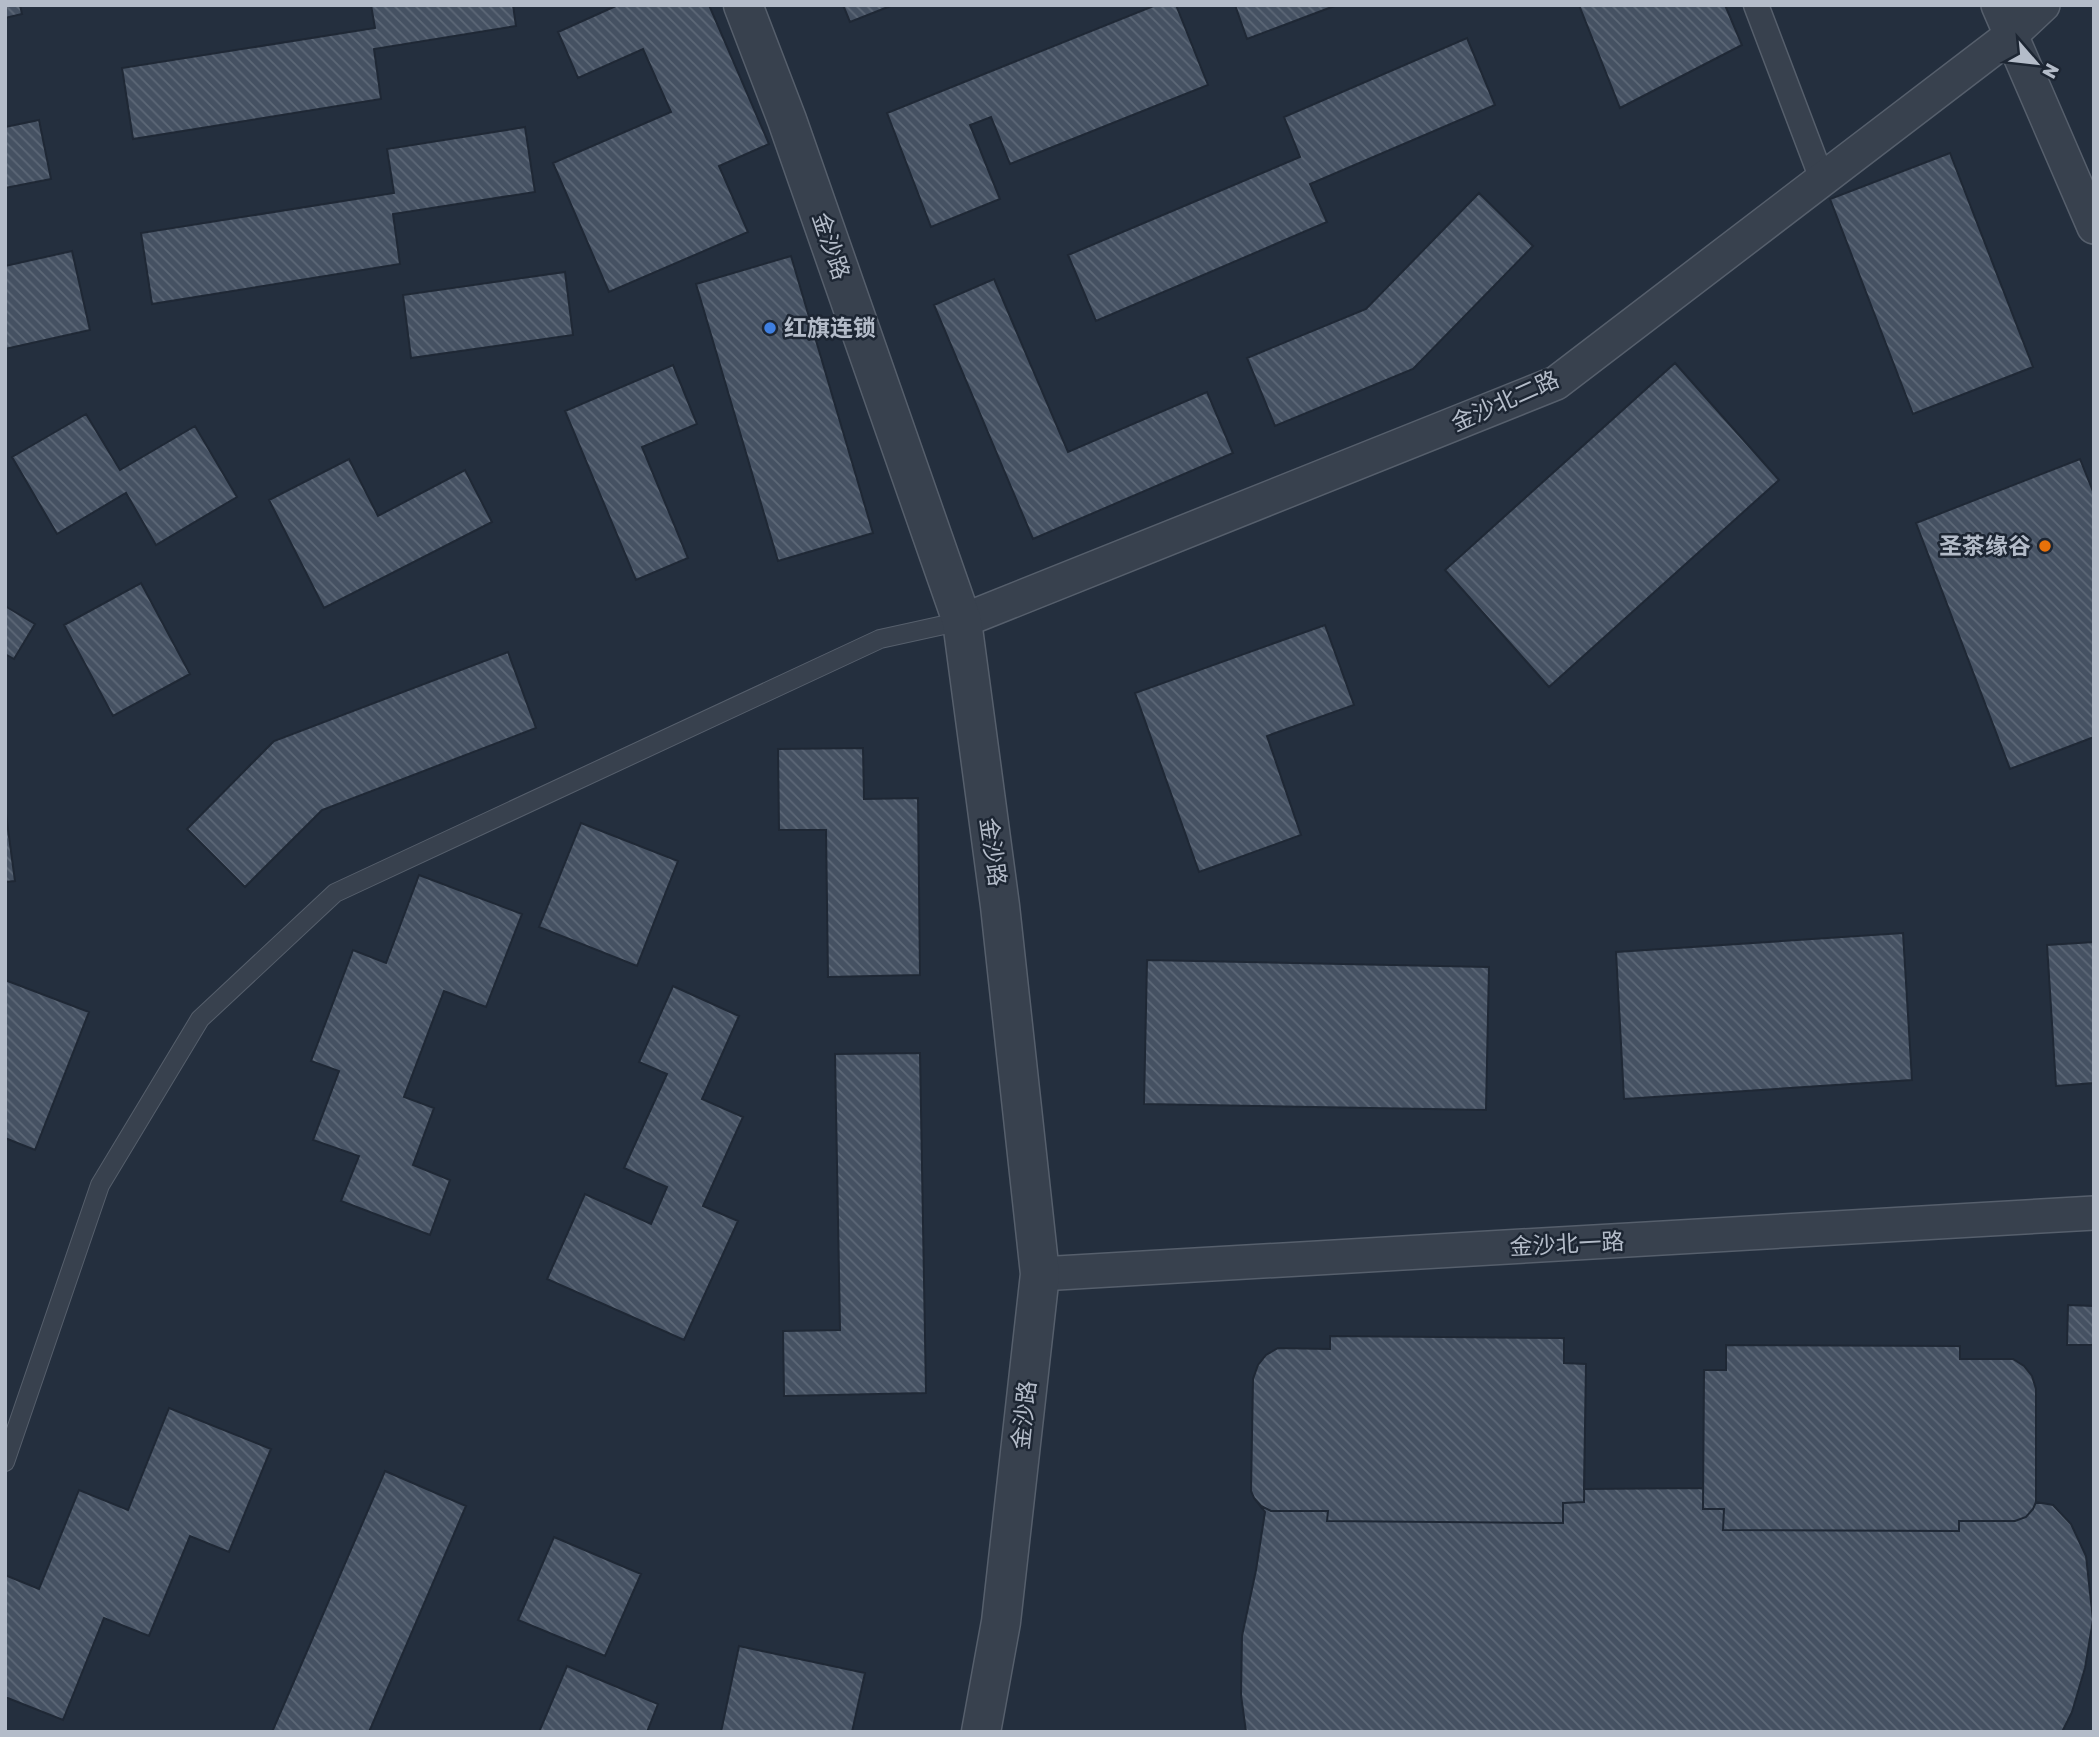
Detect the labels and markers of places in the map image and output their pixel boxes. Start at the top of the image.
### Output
place label: 红旗连锁 [784,314,876,342]
marker: 红旗连锁 [762,320,778,336]
place label: 圣茶缘谷 [1939,532,2031,560]
marker: 圣茶缘谷 [2037,538,2053,554]

